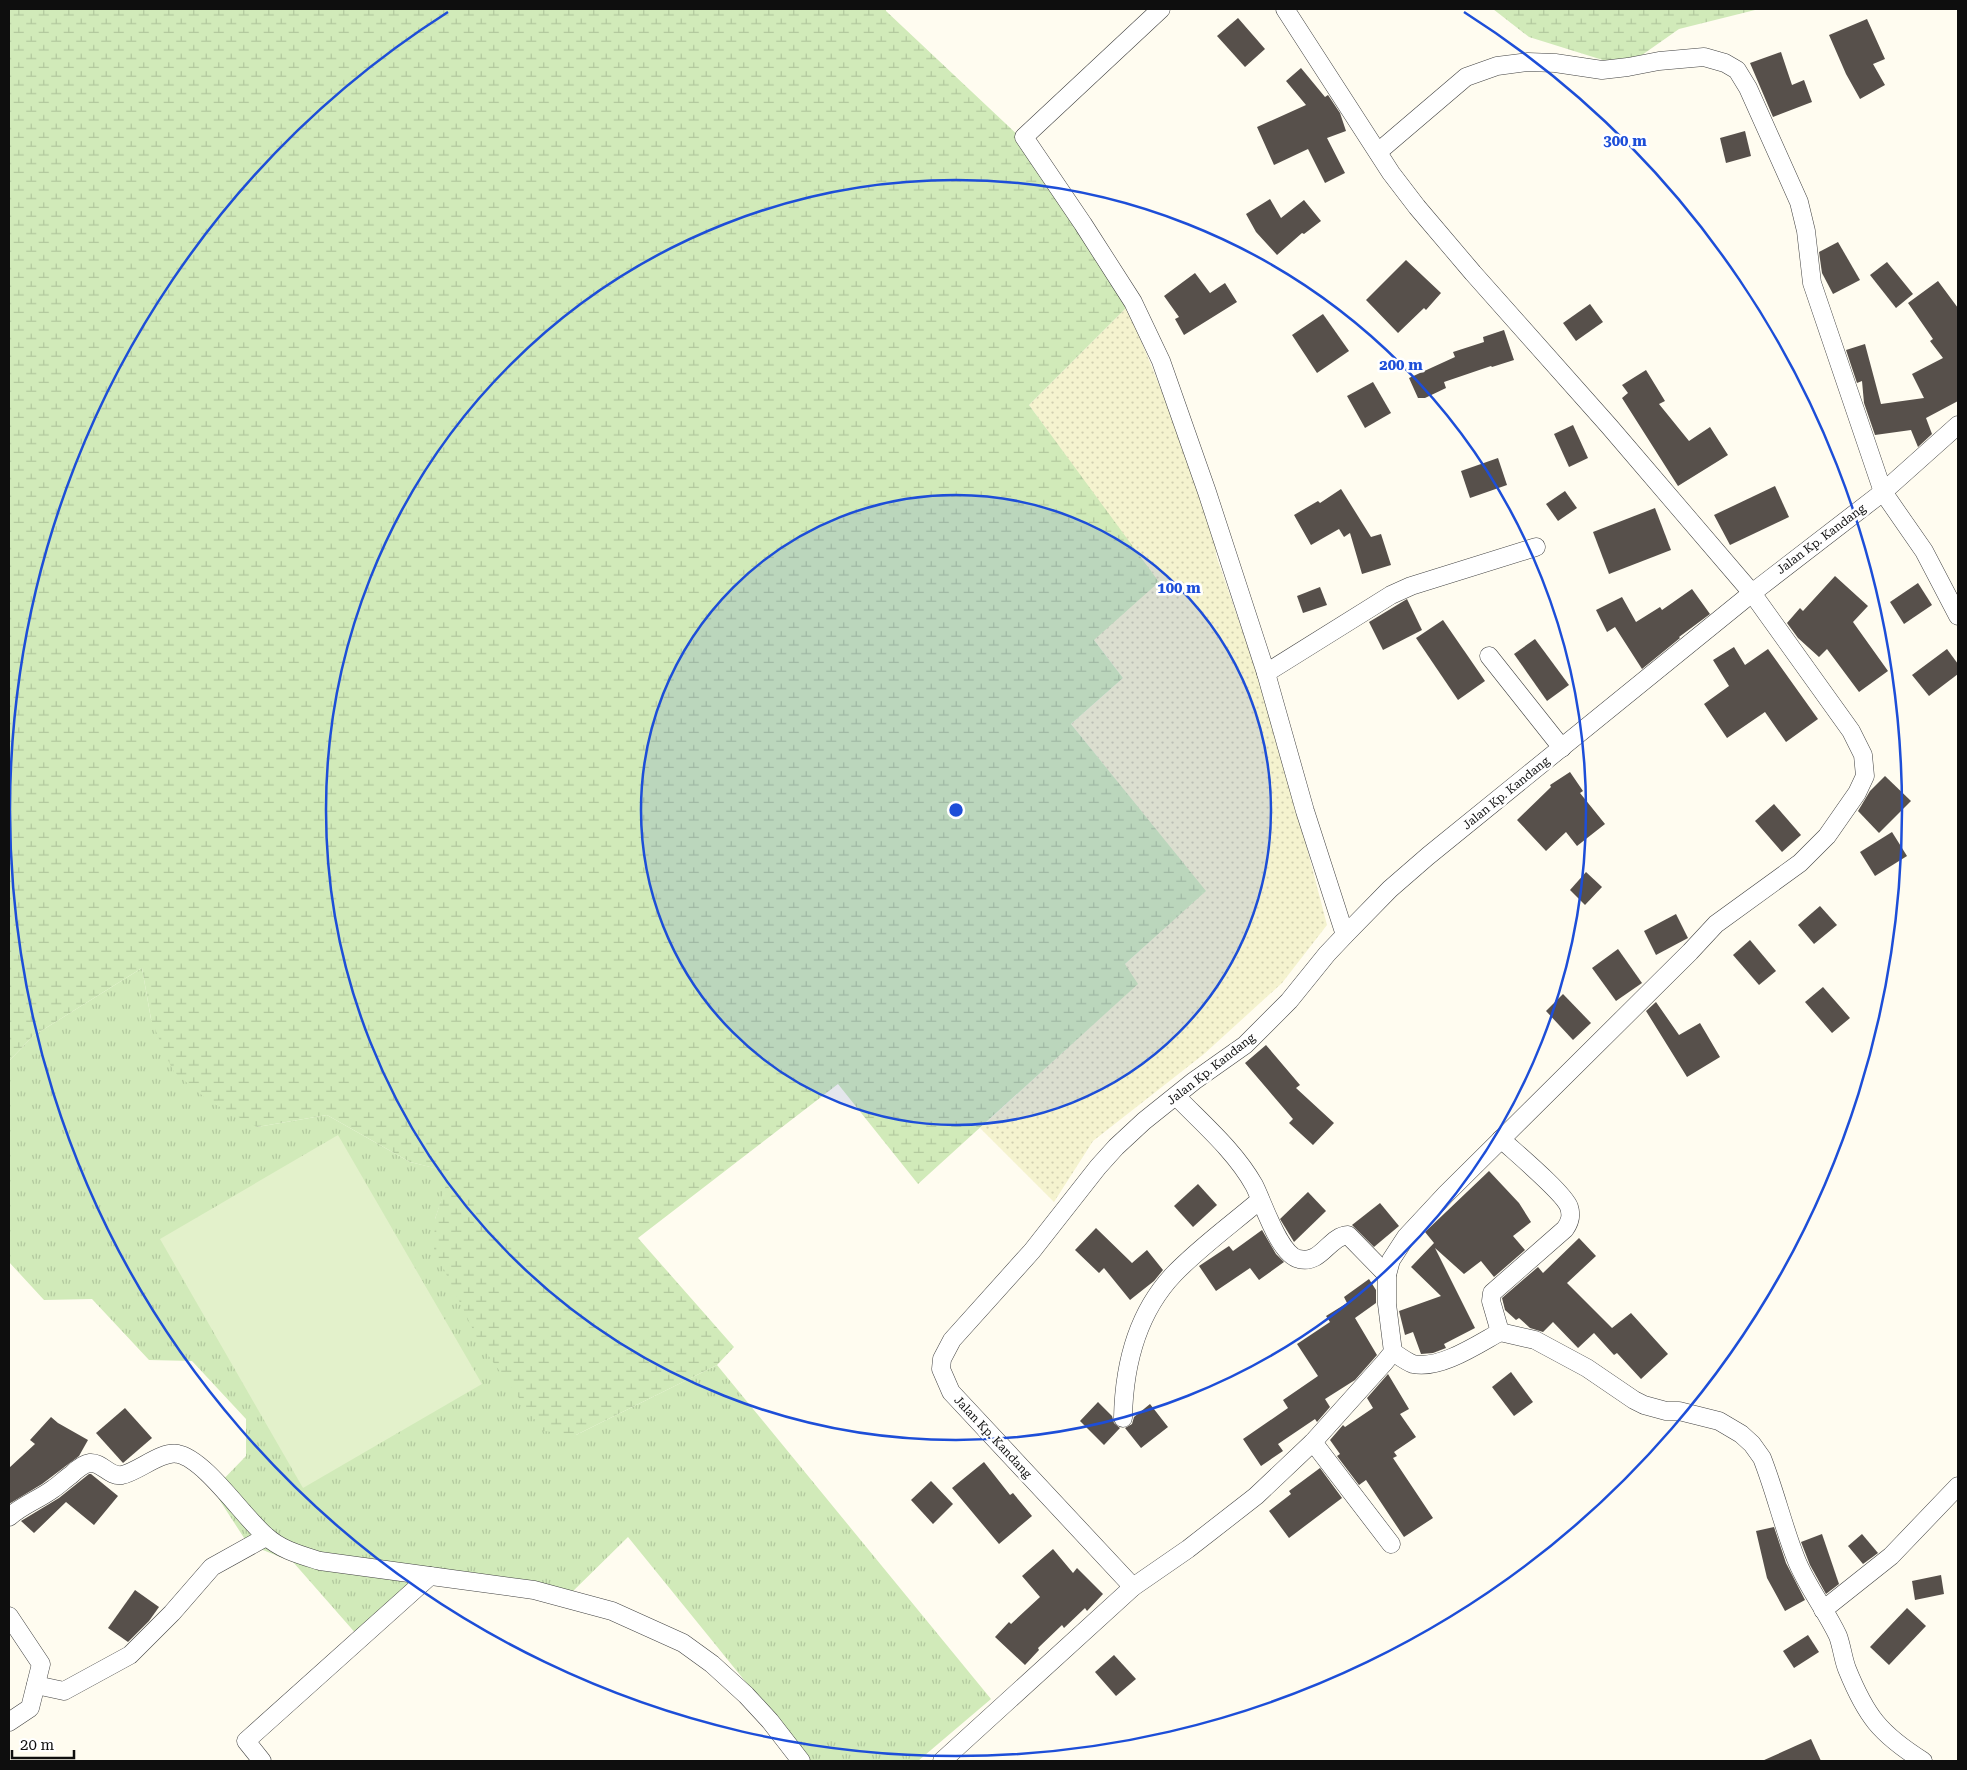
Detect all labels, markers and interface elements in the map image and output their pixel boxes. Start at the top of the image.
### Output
text: 300 m [1603,132,1647,150]
text: 200 m [1379,356,1423,374]
street label: Jalan Kp. Kandang [1774,501,1868,577]
text: 100 m [1157,579,1201,597]
street label: Jalan Kp. Kandang [1460,754,1552,832]
centre of rings [947,801,965,819]
street label: Jalan Kp. Kandang [1164,1030,1258,1108]
street label: Jalan Kp. Kandang [951,1393,1035,1481]
scale bar [12,1728,75,1760]
text: 20 m [20,1736,55,1754]

